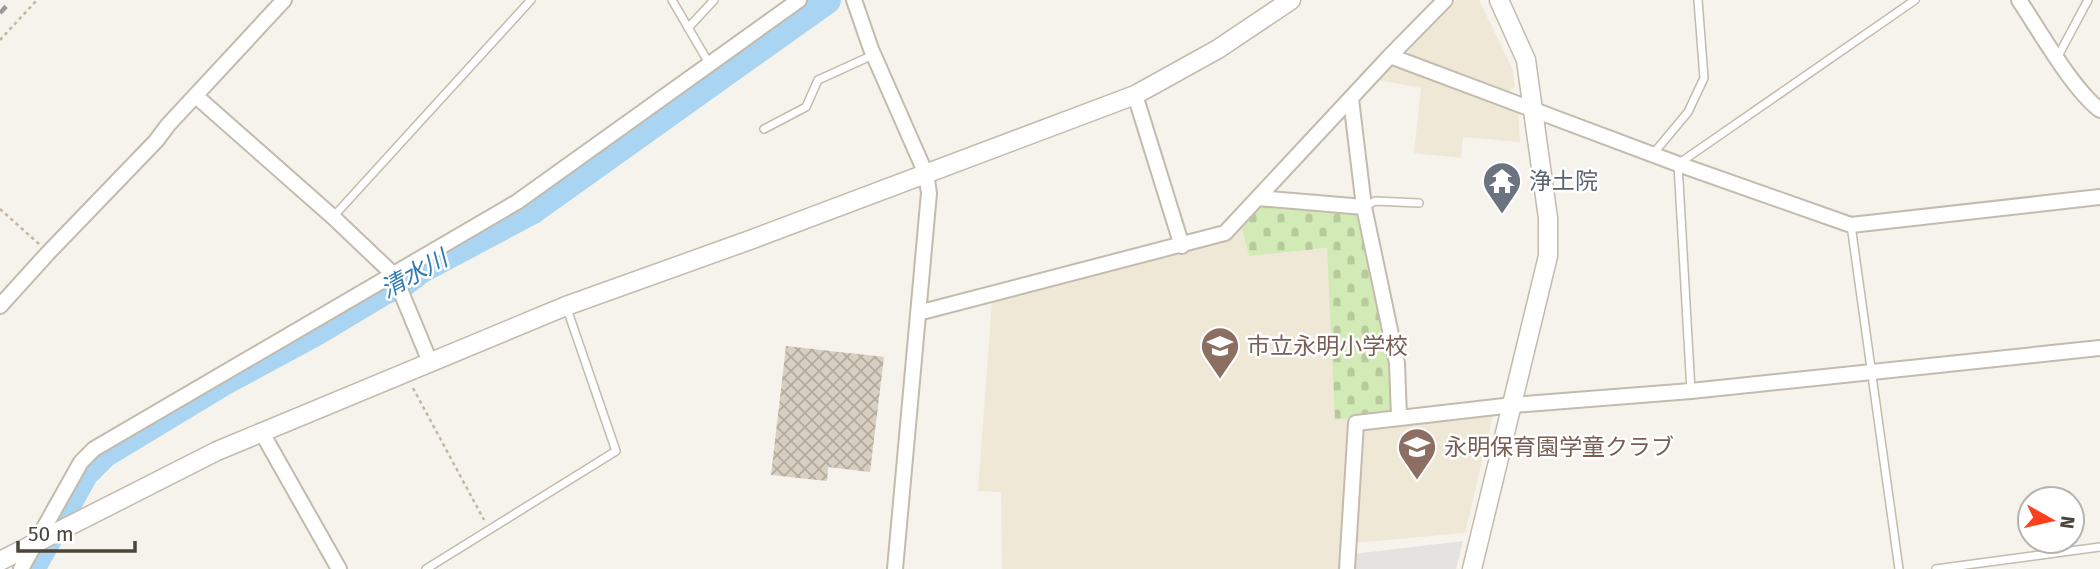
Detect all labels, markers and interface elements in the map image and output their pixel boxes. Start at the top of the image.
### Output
temple icon: 浄土院 [1481,160,1523,215]
place label: 浄土院 [1529,167,1598,195]
water label: 清水川 [376,243,455,304]
school or university icon: 市立永明小学校 [1199,325,1241,380]
place label: 市立永明小学校 [1247,332,1408,360]
school or university icon: 永明保育園学童クラブ [1396,426,1438,481]
place label: 永明保育園学童クラブ [1444,433,1674,461]
north arrow [2016,485,2086,555]
scale bar [18,510,135,554]
text: N [2055,514,2080,530]
text: 50 m [28,521,74,547]

